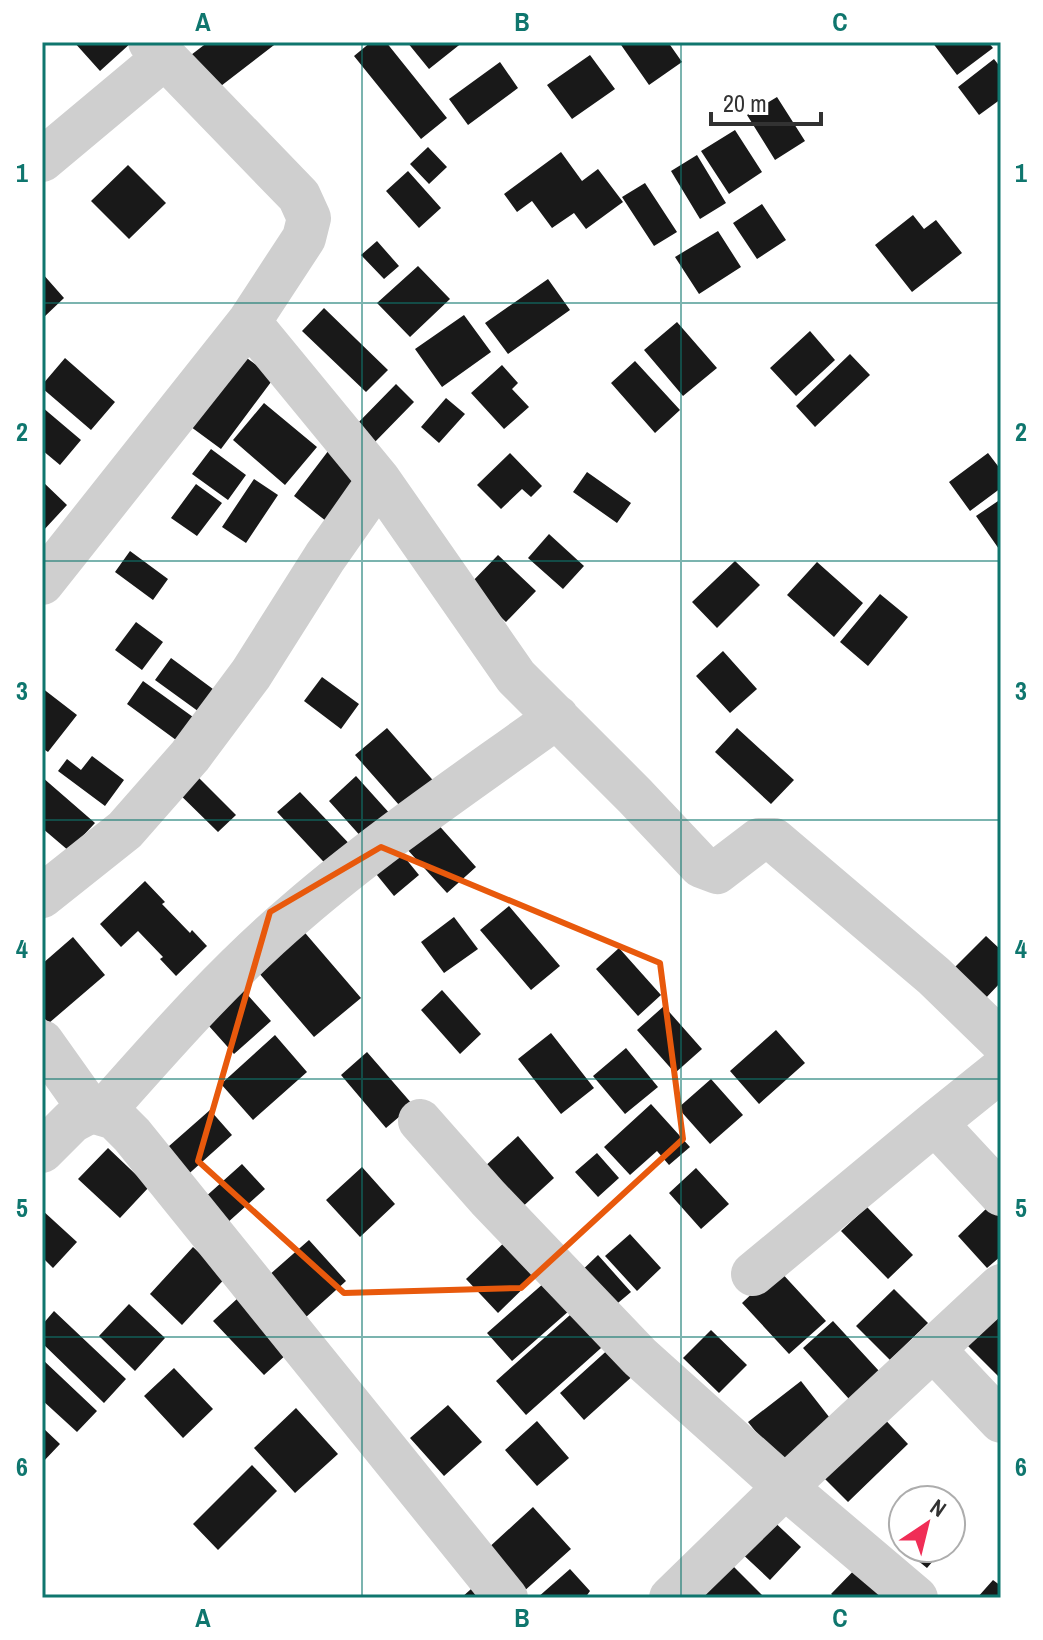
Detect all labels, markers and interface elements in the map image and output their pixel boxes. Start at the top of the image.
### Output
text: A [195,4,211,39]
text: B [514,4,530,39]
text: C [832,4,848,39]
scale bar [711,76,821,126]
text: 20 m [723,87,767,119]
text: 1 [16,155,28,190]
text: 1 [1015,155,1027,190]
text: 2 [16,414,28,449]
text: 2 [1015,414,1027,449]
text: 3 [16,673,28,708]
text: 3 [1015,673,1027,708]
text: 4 [16,931,28,966]
text: 4 [1015,931,1027,966]
text: 5 [16,1190,28,1225]
text: 5 [1015,1190,1027,1225]
text: 6 [16,1449,28,1484]
text: 6 [1015,1449,1027,1484]
north arrow [887,1484,967,1564]
text: N [925,1492,952,1524]
text: A [195,1600,211,1635]
text: B [514,1600,530,1635]
text: C [832,1600,848,1635]

